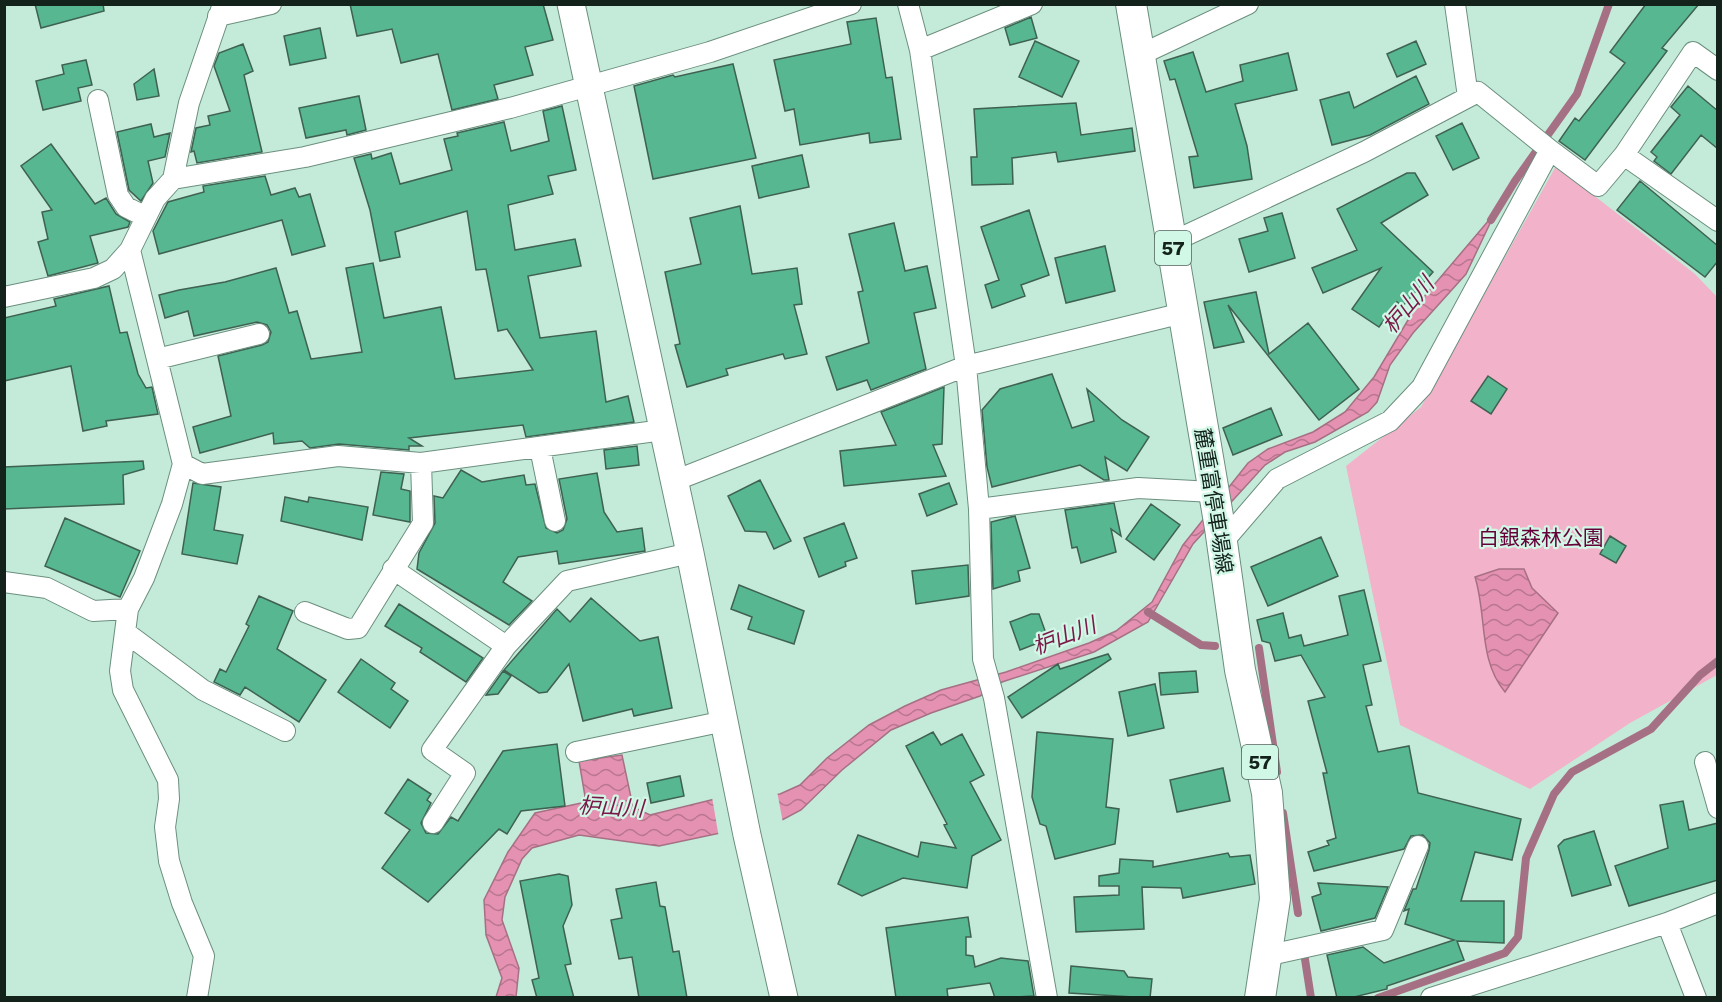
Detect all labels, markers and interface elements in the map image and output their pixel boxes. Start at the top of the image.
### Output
road number: 57 [1155,231,1191,265]
water label: 枦山川 [1377,270,1440,338]
street label: 麓重富停車場線 [1190,426,1238,576]
park label: 白銀森林公園 [1478,525,1604,550]
water label: 枦山川 [1029,612,1101,659]
road number: 57 [1242,745,1278,779]
water label: 枦山川 [577,793,647,821]

